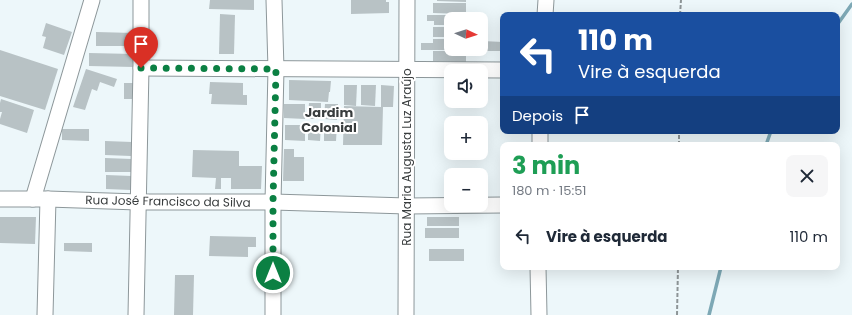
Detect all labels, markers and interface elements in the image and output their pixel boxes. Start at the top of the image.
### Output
north arrow [444,12,488,56]
map controls [444,12,488,212]
text: 110 m [578,21,653,60]
pin [124,27,158,68]
icon: left [512,28,564,80]
icon: arrive [130,33,152,55]
text: Vire à esquerda [578,59,721,84]
button: sound [444,64,488,108]
street label: Rua Maria Augusta Luz Araújo [398,68,415,246]
district label: Jardim Colonial [301,103,357,137]
icon: arrive [571,104,593,126]
text: Depois [512,105,563,126]
button: + [444,116,488,160]
text: 3 min [512,149,580,182]
button: close [786,155,828,197]
button: − [444,168,488,212]
text: 180 m · 15:51 [512,181,587,200]
street label: Rua José Francisco da Silva [85,191,251,211]
icon: left [512,225,534,247]
text: Vire à esquerda [546,226,668,247]
text: 110 m [790,226,828,247]
position arrow [252,252,294,294]

